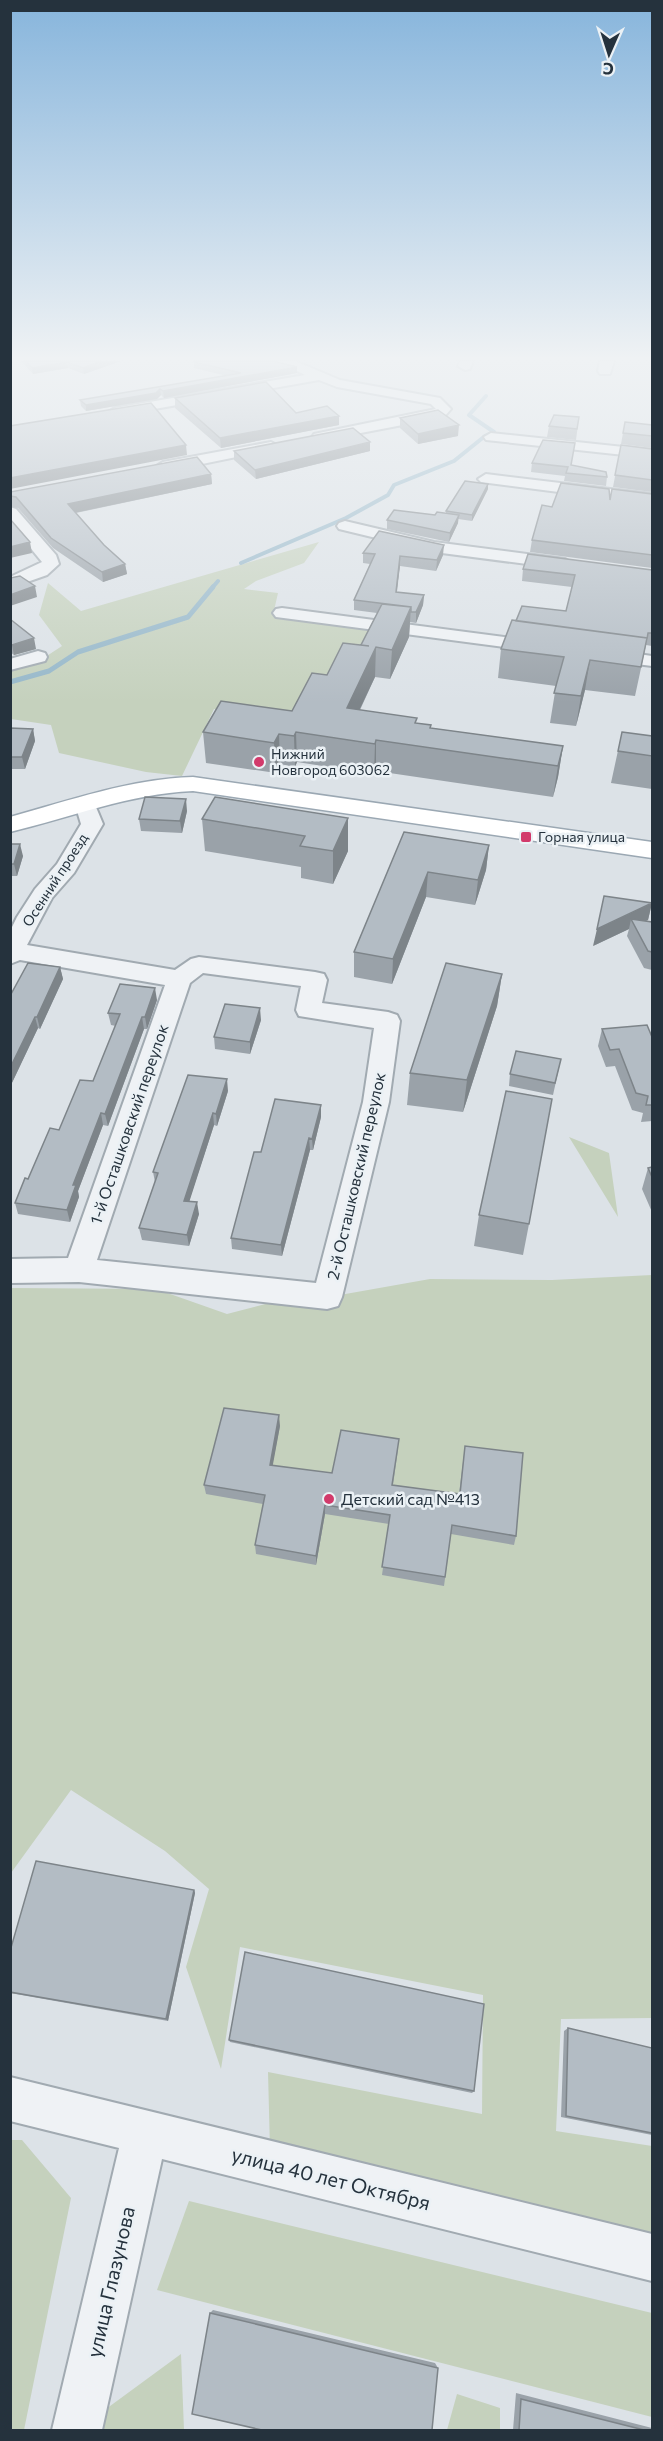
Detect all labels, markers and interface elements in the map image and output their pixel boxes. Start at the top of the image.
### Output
north arrow [579,24,639,84]
text: С [602,60,614,79]
place label: Нижний Новгород 603062 [271,745,390,778]
marker: Нижний Новгород 603062 [252,755,266,769]
place label: Горная улица [538,828,625,845]
street label: Осенний проезд [18,830,91,929]
marker: Горная улица [519,830,533,844]
street label: 1-й Осташковский переулок [85,1021,172,1226]
street label: 2-й Осташковский переулок [322,1070,389,1281]
place label: Детский сад №413 [341,1489,480,1508]
marker: Детский сад №413 [322,1492,336,1506]
street label: улица 40 лет Октября [229,2142,433,2214]
street label: улица Глазунова [81,2204,139,2360]

